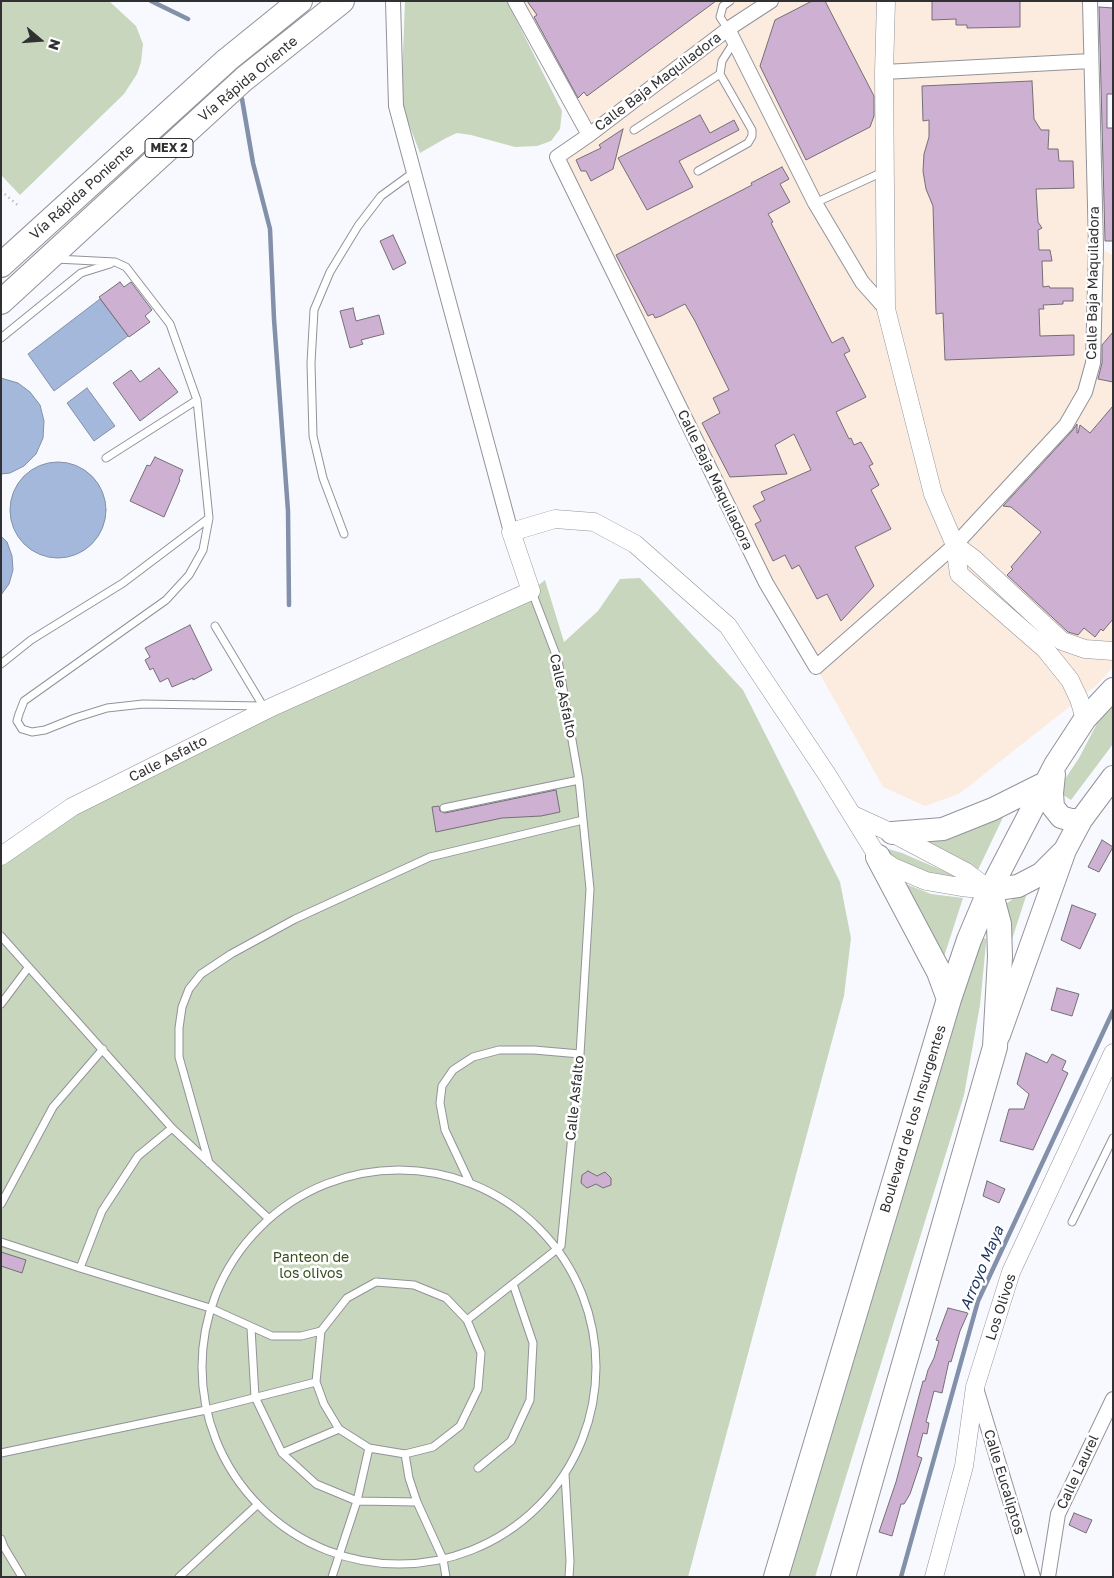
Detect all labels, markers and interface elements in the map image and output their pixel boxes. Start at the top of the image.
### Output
north arrow [15,15,65,65]
street label: Calle Baja Maquiladora [592,29,724,135]
street label: Vía Rápida Oriente [195,33,301,125]
text: N [45,37,64,52]
road number: MEX 2 [145,138,193,158]
street label: Vía Rápida Poniente [26,141,138,243]
street label: Calle Baja Maquiladora [1083,206,1103,360]
street label: Calle Baja Maquiladora [674,407,756,553]
street label: Calle Asfalto [546,652,580,740]
street label: Calle Asfalto [126,732,210,786]
street label: Boulevard de los Insurgentes [876,1023,950,1215]
street label: Calle Asfalto [562,1055,588,1141]
water label: Arroyo Maya [956,1224,1008,1312]
park label: Panteon de los olivos [273,1250,349,1282]
street label: Los Olivos [982,1272,1020,1342]
street label: Calle Eucaliptos [980,1428,1028,1536]
street label: Calle Laurel [1053,1432,1103,1512]

